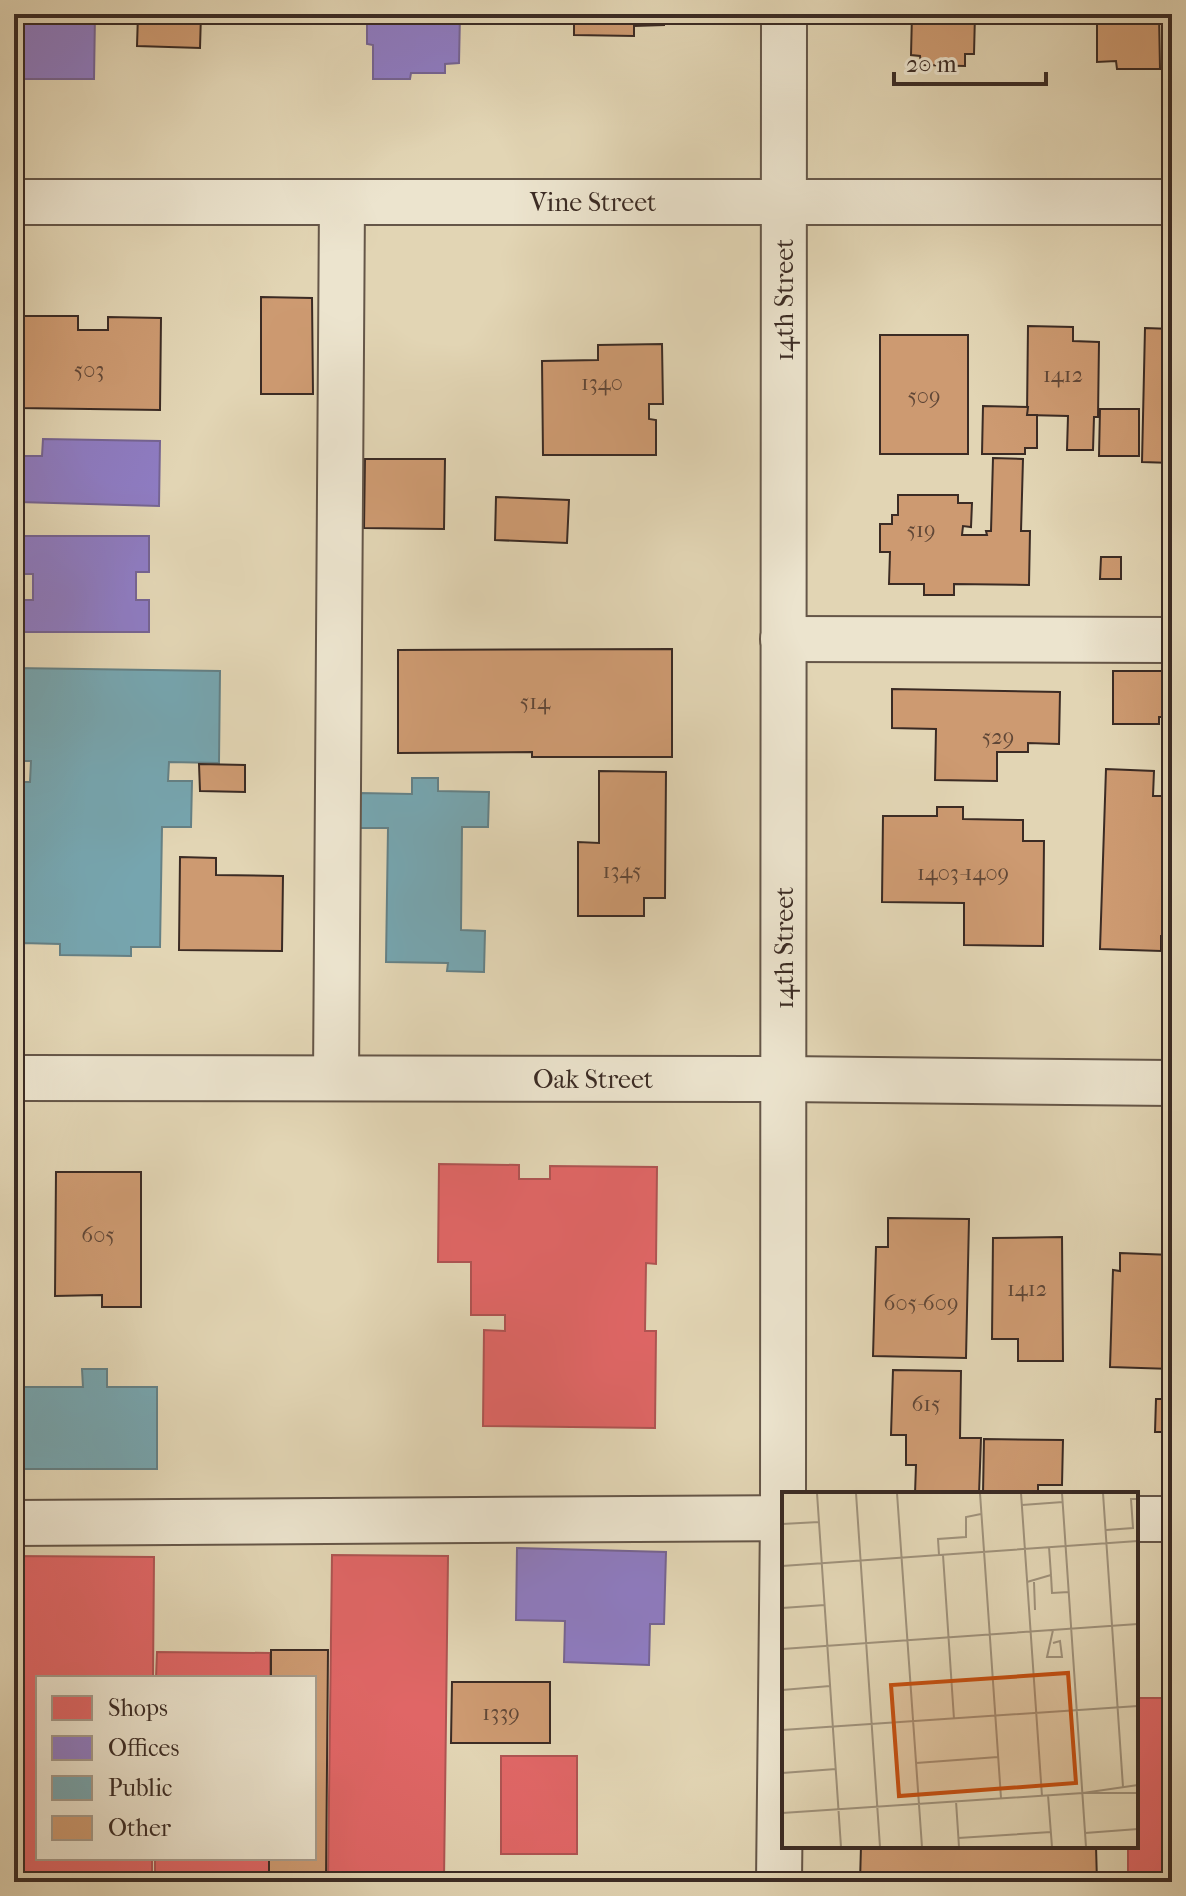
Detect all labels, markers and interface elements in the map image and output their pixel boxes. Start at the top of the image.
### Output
scale bar [894,36,1046,86]
text: 20 m [906,50,957,78]
street label: Vine Street [529,187,657,218]
street label: 14th Street [769,238,800,361]
house number: 503 [74,357,104,383]
house number: 1412 [1043,362,1083,388]
house number: 1340 [581,370,623,396]
house number: 509 [907,383,941,409]
house number: 519 [907,517,935,543]
house number: 514 [520,689,551,715]
house number: 529 [982,724,1014,750]
house number: 1345 [603,858,641,884]
house number: 1403-1409 [917,860,1009,886]
street label: 14th Street [769,886,800,1009]
street label: Oak Street [533,1064,654,1095]
house number: 605 [81,1222,115,1248]
house number: 1412 [1007,1276,1047,1302]
house number: 605-609 [884,1290,958,1316]
house number: 615 [911,1391,941,1417]
inset map [782,1492,1138,1848]
legend [36,1676,316,1860]
text: Shops [108,1694,168,1722]
house number: 1339 [482,1700,520,1726]
text: Offices [108,1734,179,1762]
text: Public [108,1774,172,1802]
text: Other [108,1814,172,1842]

